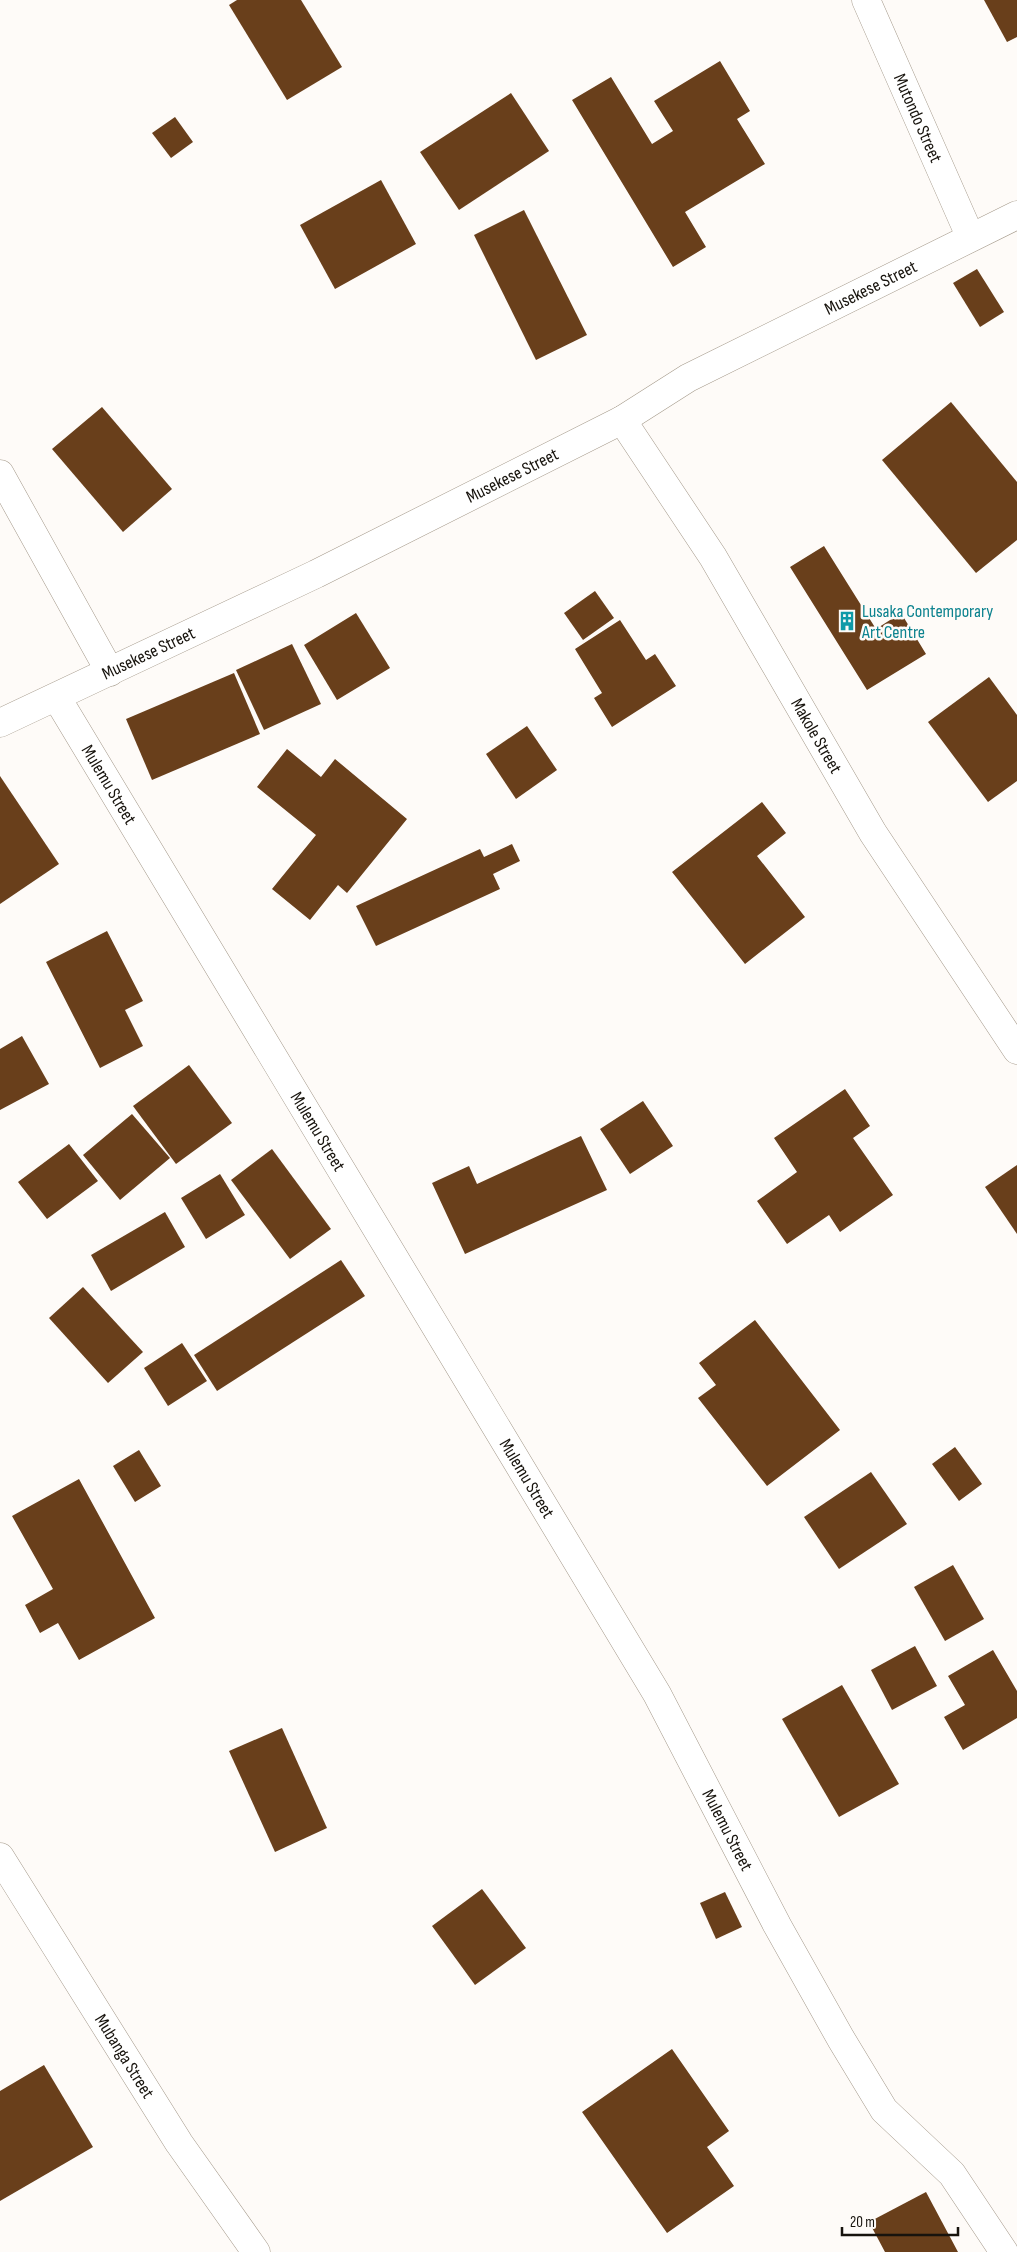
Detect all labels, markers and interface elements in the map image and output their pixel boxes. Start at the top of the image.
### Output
street label: Mutondo Street [889,70,947,166]
street label: Musekese Street [821,256,921,319]
street label: Musekese Street [463,443,562,507]
place label: Lusaka Contemporary Art Centre [861,601,993,643]
building icon: Lusaka Contemporary Art Centre [836,610,858,632]
street label: Musekese Street [98,622,199,684]
street label: Makole Street [787,694,847,777]
street label: Mulemu Street [77,741,141,828]
street label: Mulemu Street [286,1088,350,1175]
street label: Mulemu Street [495,1435,559,1522]
street label: Mulemu Street [698,1786,758,1875]
street label: Mubanga Street [91,2010,159,2103]
scale bar [842,2204,958,2236]
text: 20 m [850,2213,875,2232]

